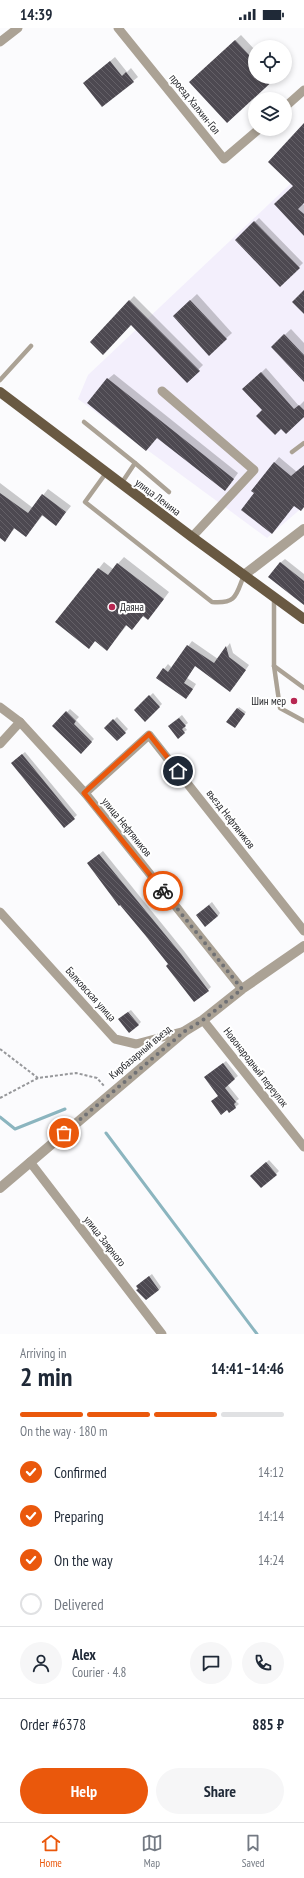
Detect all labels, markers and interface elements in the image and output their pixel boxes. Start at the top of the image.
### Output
text: 14:39 [20,5,52,24]
map controls [248,40,292,136]
button: locate [248,40,292,84]
street label: проезд Халхин-Гол [166,71,224,137]
button: layers [248,92,292,136]
street label: улица Ленина [132,475,184,519]
place label: Даяна [120,600,144,614]
marker: Даяна [107,602,117,612]
place label: Шин мер [251,694,286,708]
marker: Шин мер [289,696,299,706]
pin [161,754,195,788]
icon: home [167,760,189,782]
street label: въезд Нефтяников [204,787,259,852]
street label: улица Нефтяников [99,795,155,860]
courier [143,871,183,911]
icon: bike [152,880,174,902]
street label: Балковская улица [63,964,119,1024]
street label: Кирбазарный въезд [106,1022,174,1082]
street label: Новонародный переулок [221,1024,292,1110]
pin [47,1116,81,1150]
icon: bag [53,1122,75,1144]
street label: улица Заярного [81,1213,129,1269]
text: Arriving in [20,1345,67,1362]
text: 14:41–14:46 [211,1359,284,1378]
text: 2 min [20,1360,73,1393]
text: On the way · 180 m [20,1423,107,1440]
icon: check [20,1461,42,1483]
text: Confirmed [54,1463,107,1482]
text: 14:12 [258,1464,284,1481]
icon: check [20,1505,42,1527]
text: Preparing [54,1507,104,1526]
text: 14:14 [258,1508,284,1525]
icon: check [20,1549,42,1571]
text: On the way [54,1551,113,1570]
text: 14:24 [258,1552,284,1569]
text: Delivered [54,1595,104,1614]
button: person [20,1642,62,1684]
button: chat [190,1642,232,1684]
button: phone [242,1642,284,1684]
text: Alex [72,1645,96,1664]
text: Courier · 4.8 [72,1664,126,1681]
text: Order #6378 [20,1715,86,1734]
text: 885 ₽ [252,1715,284,1734]
button: Help [20,1768,148,1814]
button: Share [156,1768,284,1814]
tab: Home [39,1832,62,1870]
tab: Map [141,1832,163,1870]
tab: Saved [242,1832,265,1870]

